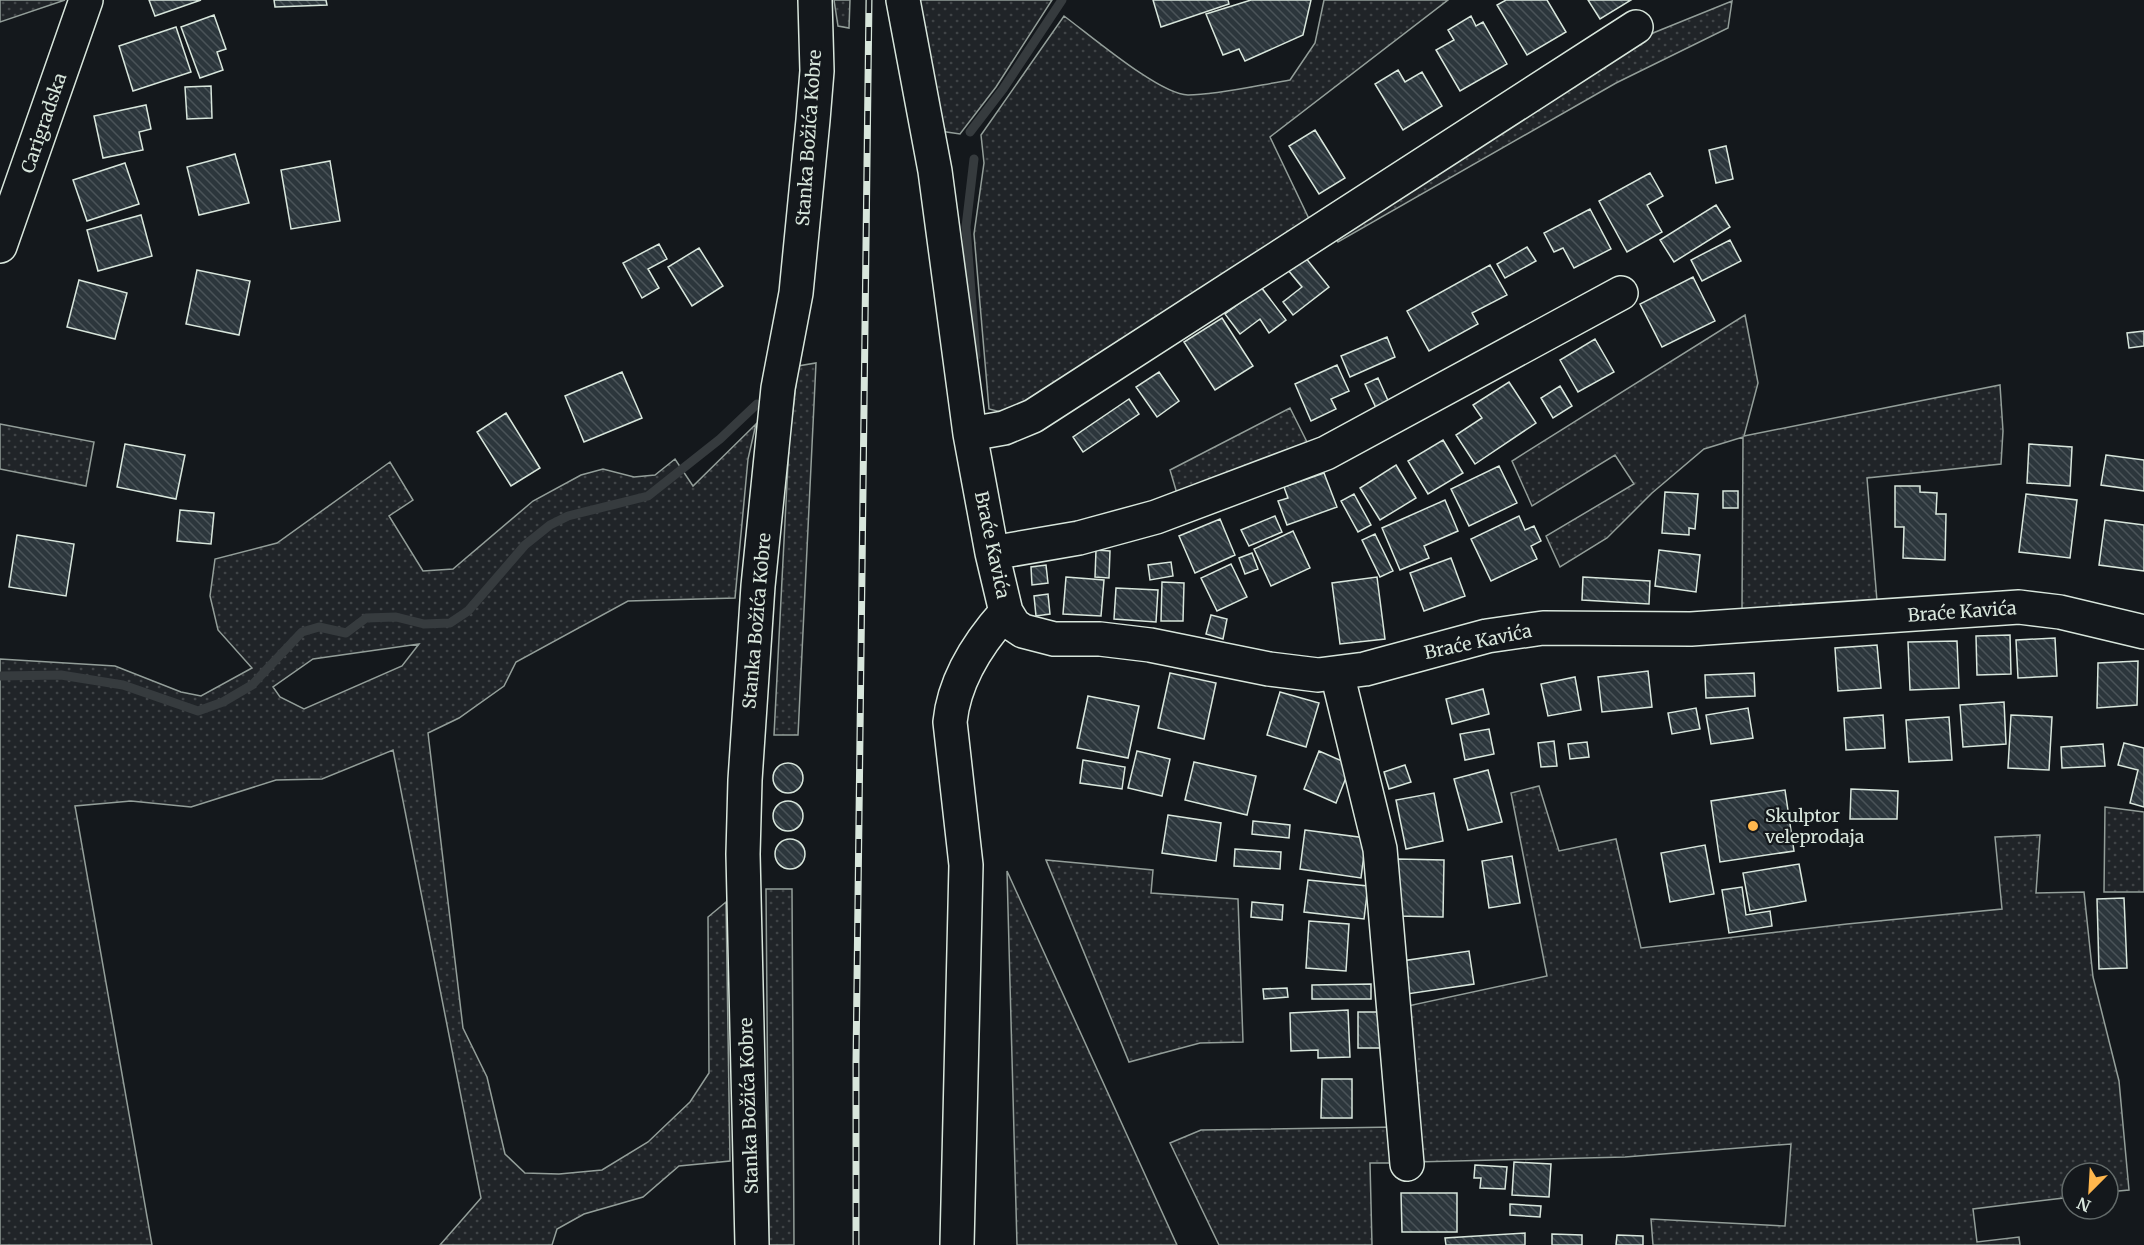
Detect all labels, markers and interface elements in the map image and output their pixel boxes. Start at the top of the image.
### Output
street label: Stanka Božića Kobre [791,49,826,227]
street label: Carigradska [16,69,72,176]
street label: Braće Kavića [970,489,1015,601]
street label: Stanka Božića Kobre [737,532,776,710]
street label: Braće Kavića [1907,596,2018,627]
street label: Braće Kavića [1422,619,1534,664]
place label: Skulptor veleprodaja [1764,804,1865,848]
marker: Skulptor veleprodaja [1746,819,1760,833]
street label: Stanka Božića Kobre [734,1017,763,1195]
north arrow [2060,1161,2120,1221]
text: N [2074,1193,2094,1216]

